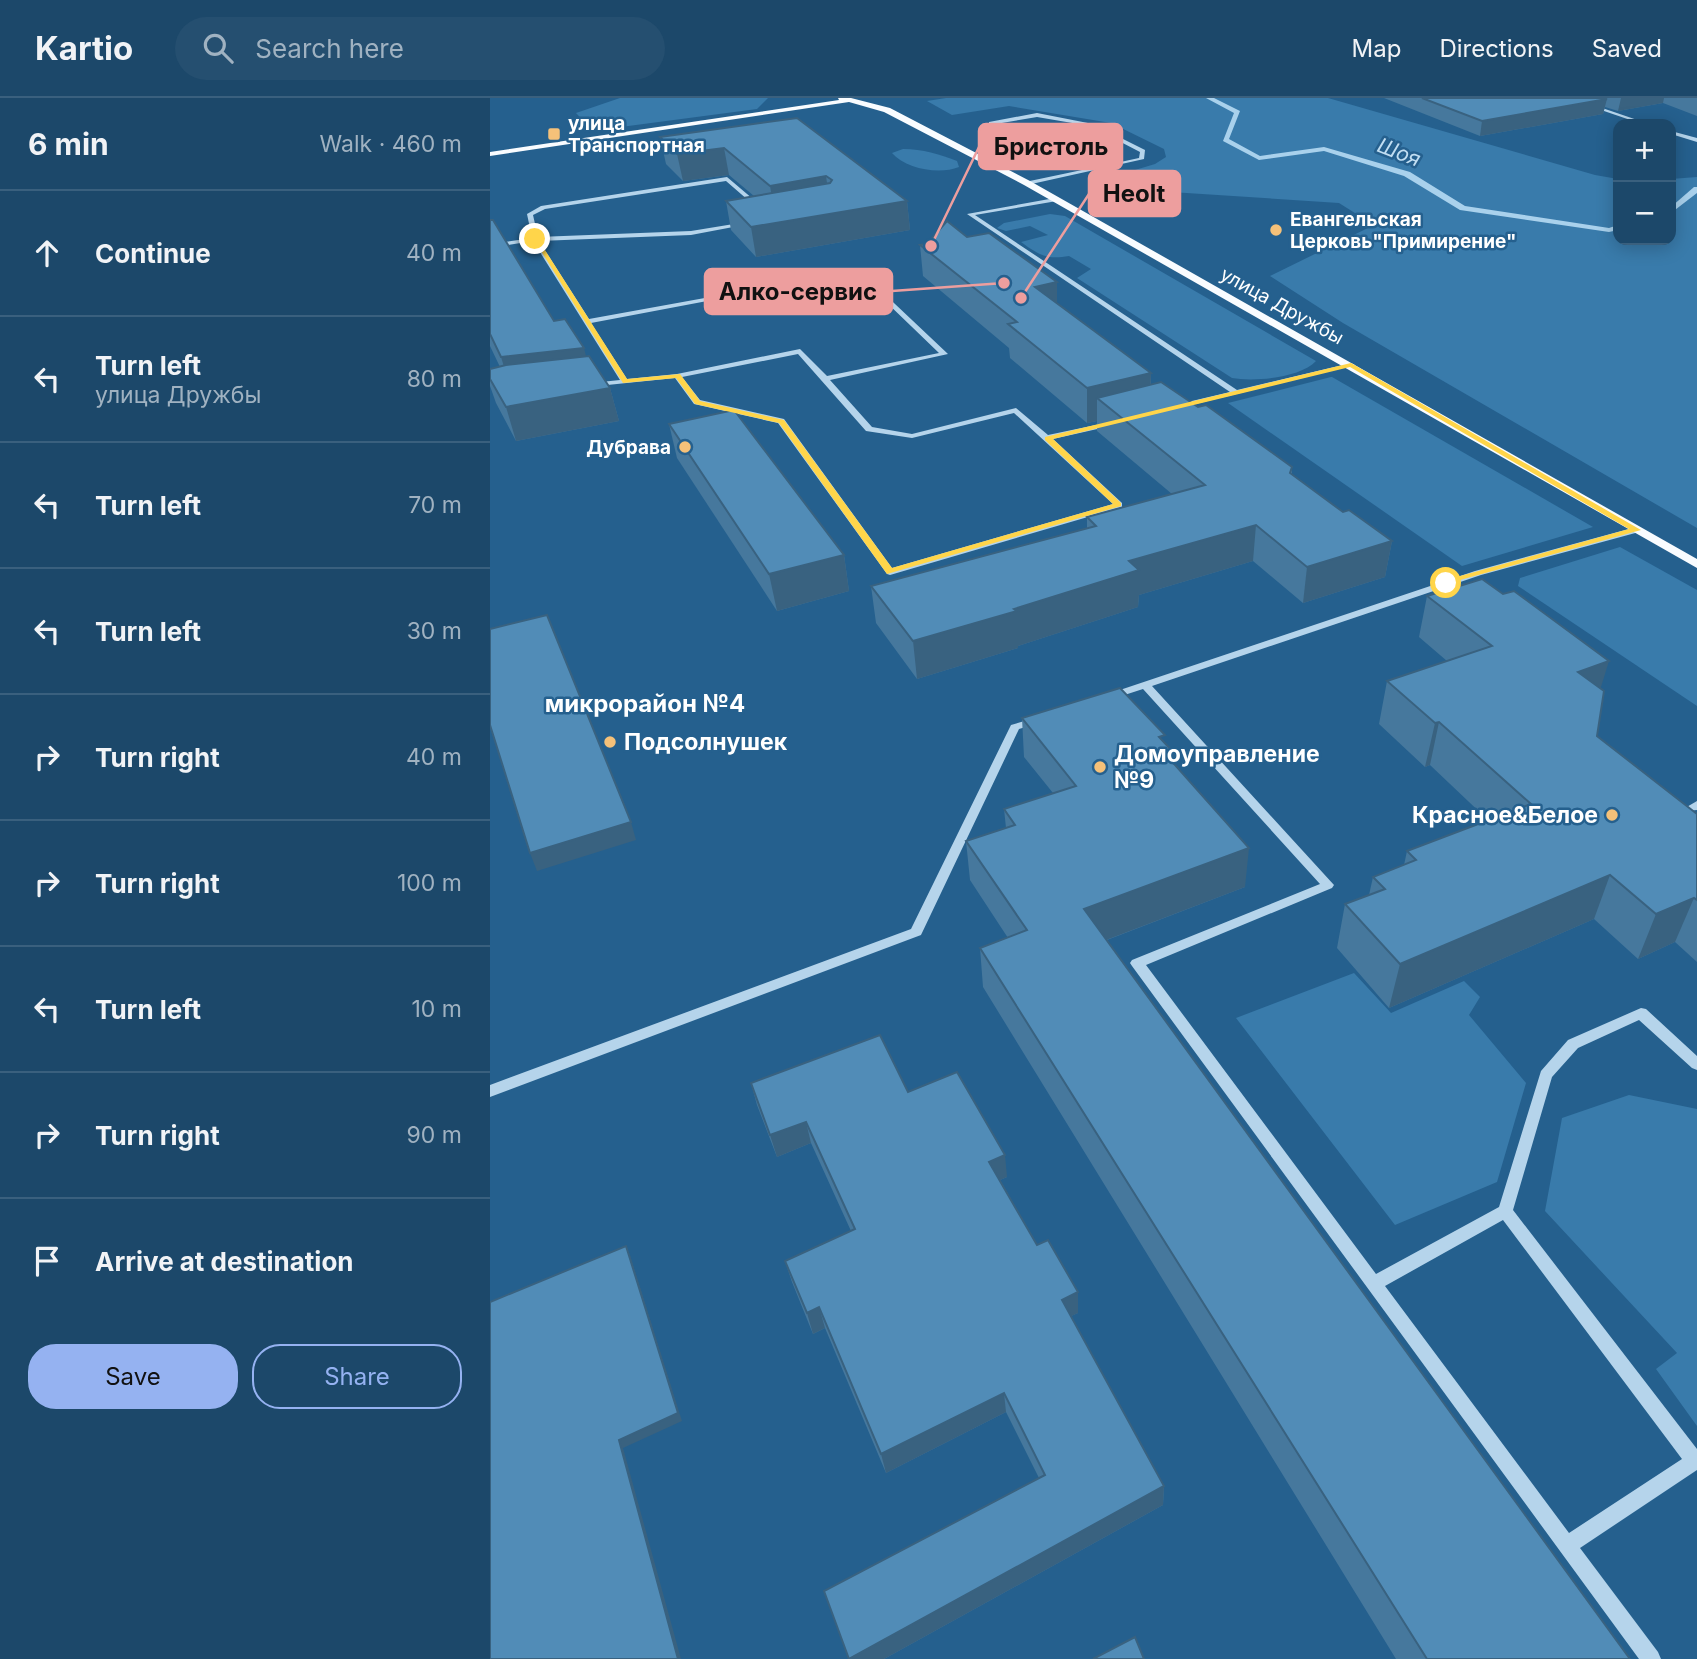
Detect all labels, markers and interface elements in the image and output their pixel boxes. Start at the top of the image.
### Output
search box [175,17,665,80]
text: Kartio [35,28,133,68]
icon: search [199,29,237,67]
text: Search here [255,33,404,64]
text: Map [1352,34,1401,63]
text: Directions [1439,34,1554,63]
text: Saved [1592,34,1662,63]
place label: улица Транспортная [568,112,705,157]
map controls [1613,119,1676,245]
button: + [1613,119,1676,182]
callout: Бристоль [979,124,1122,169]
text: 6 min [28,126,109,162]
marker: улица Транспортная [546,126,562,142]
text: Walk · 460 m [320,130,462,158]
text: Бристоль [994,132,1108,161]
water label: Шоя [1374,132,1424,172]
callout: Heolt [1089,171,1180,216]
text: Heolt [1103,179,1166,208]
button: − [1613,182,1676,245]
place label: Евангельская Церковь"Примирение" [1290,208,1516,253]
marker: Евангельская Церковь"Примирение" [1268,222,1284,238]
route end [519,223,550,254]
icon: ahead [28,234,66,272]
text: Continue [95,238,211,269]
text: 40 m [406,239,462,267]
street label: улица Дружбы [1216,263,1348,349]
callout: Алко-сервис [705,269,892,314]
text: Алко-сервис [719,277,877,306]
text: Turn left [95,350,201,381]
icon: left [28,360,66,398]
text: 80 m [407,365,462,393]
text: улица Дружбы [95,381,261,409]
place label: Дубрава [586,436,671,459]
marker: Дубрава [677,439,693,455]
icon: left [28,486,66,524]
text: Turn left [95,490,201,521]
text: 70 m [408,491,462,519]
route start [1430,567,1461,598]
icon: left [28,612,66,650]
text: Turn left [95,616,201,647]
text: 30 m [407,617,462,645]
district label: микрорайон №4 [545,689,745,718]
place label: Подсолнушек [624,728,788,756]
marker: Подсолнушек [602,734,618,750]
icon: right [28,738,66,776]
place label: Домоуправление №9 [1114,740,1320,794]
text: Turn right [95,742,220,773]
text: 40 m [406,743,462,771]
marker: Домоуправление №9 [1092,759,1108,775]
place label: Красное&Белое [1412,801,1598,829]
marker: Красное&Белое [1604,807,1620,823]
icon: right [28,864,66,902]
text: Turn right [95,868,220,899]
text: 100 m [397,869,462,897]
icon: left [28,990,66,1028]
text: Turn left [95,994,201,1025]
text: 10 m [412,995,462,1023]
icon: right [28,1116,66,1154]
text: Turn right [95,1120,220,1151]
text: 90 m [407,1121,462,1149]
icon: arrive [28,1242,66,1280]
text: Arrive at destination [95,1246,354,1277]
button: Save [28,1344,238,1409]
button: Share [252,1344,462,1409]

